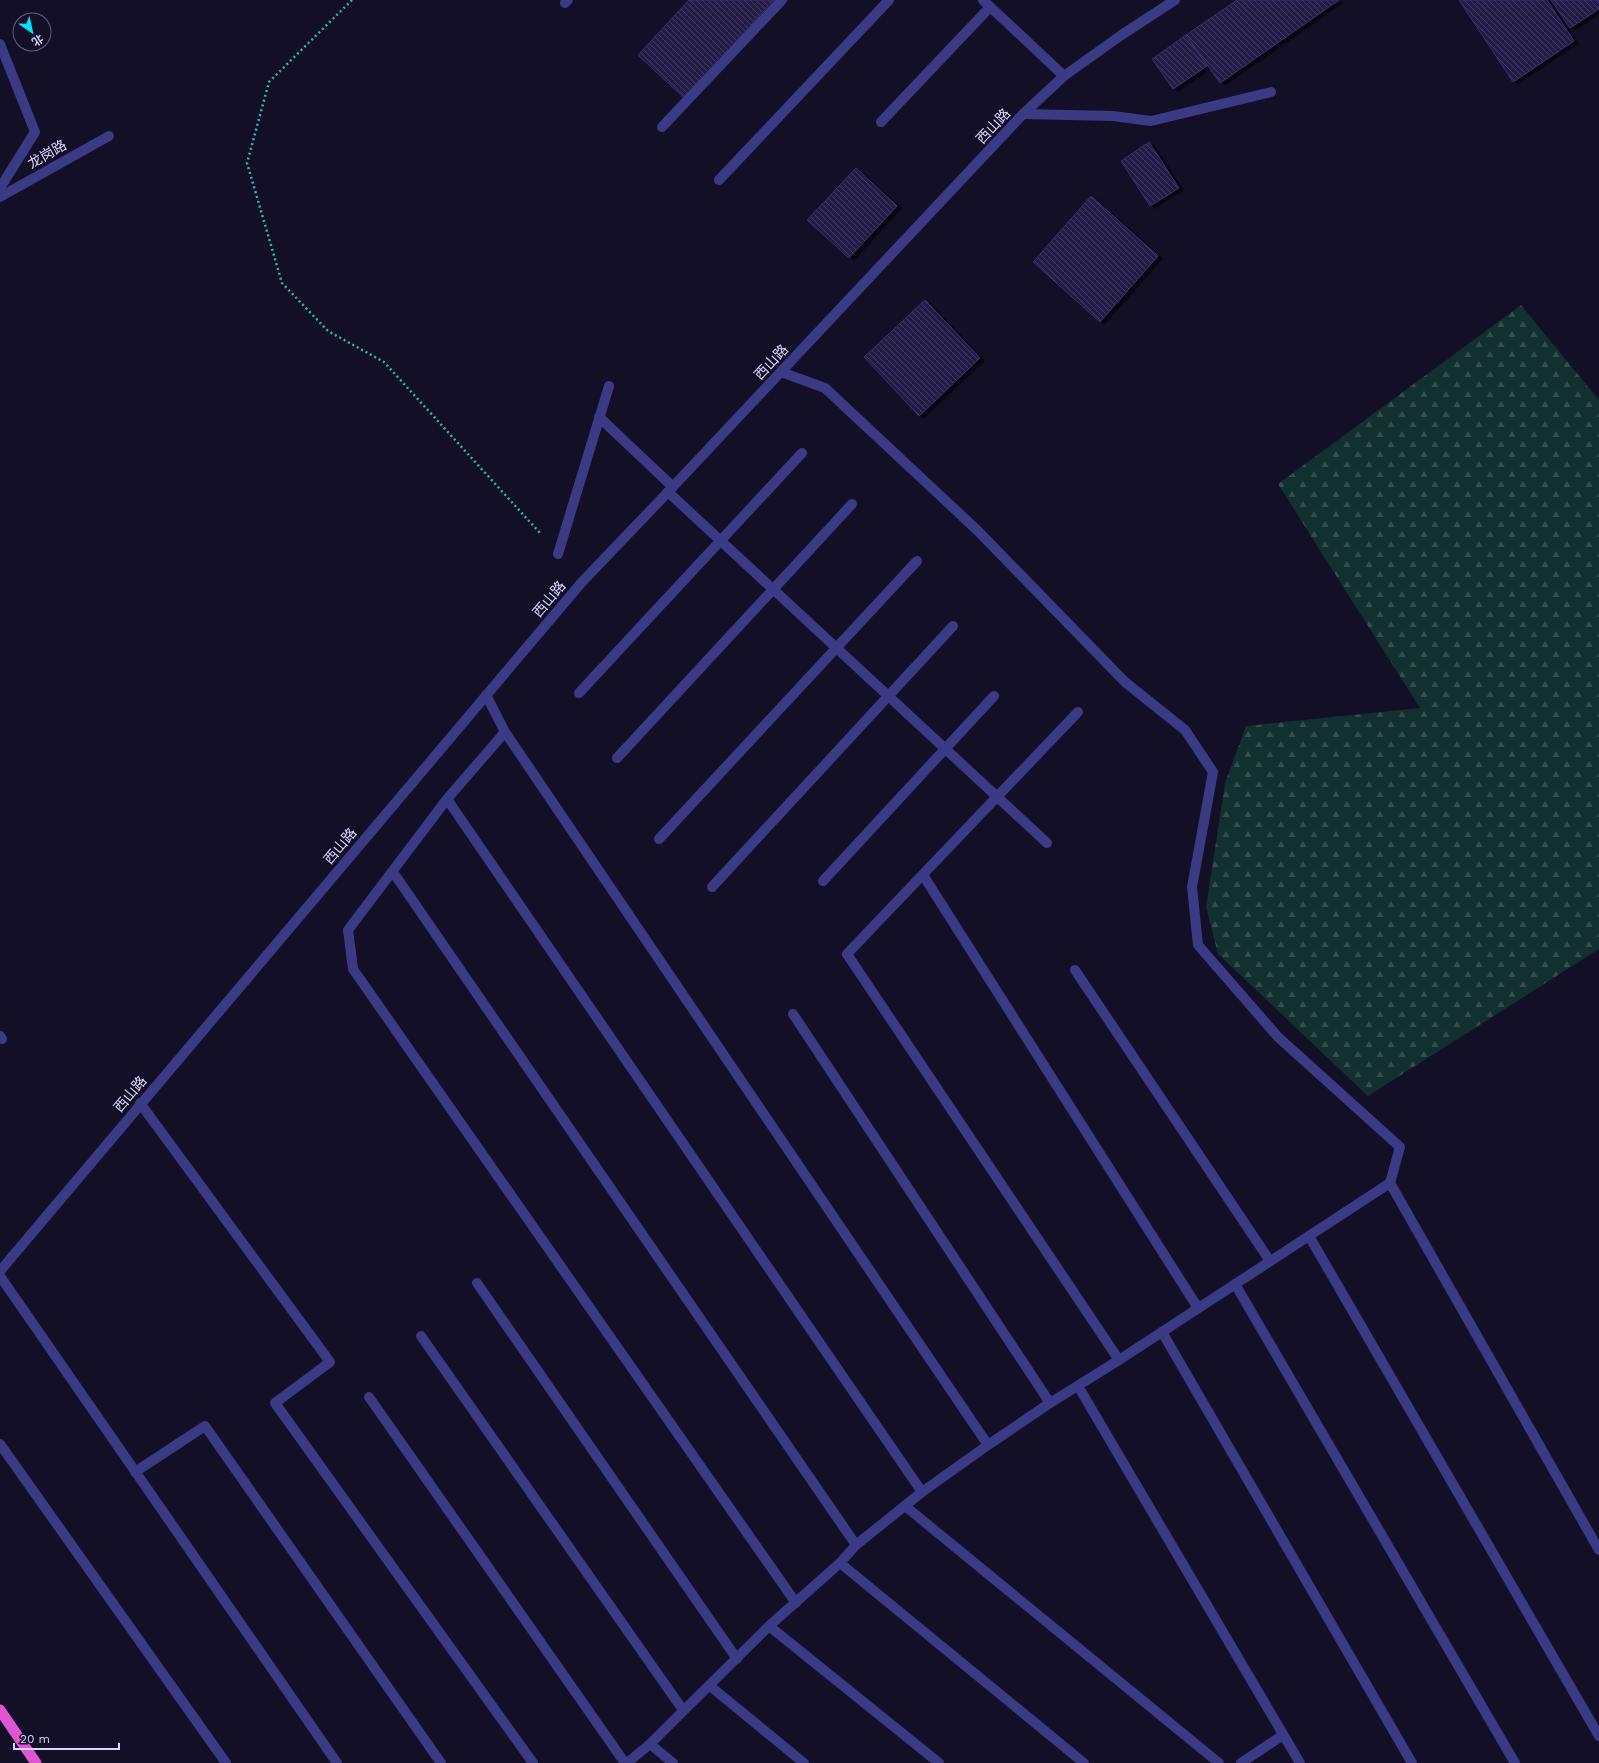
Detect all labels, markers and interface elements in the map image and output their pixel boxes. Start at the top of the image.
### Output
north arrow [12,12,52,52]
text: 北 [29,31,46,48]
street label: 西山路 [973,105,1013,147]
street label: 龙岗路 [25,137,69,171]
street label: 西山路 [751,341,791,383]
street label: 西山路 [529,578,569,620]
street label: 西山路 [320,825,360,867]
street label: 西山路 [110,1073,150,1115]
scale bar [14,1725,119,1751]
text: 20 m [20,1732,50,1746]

